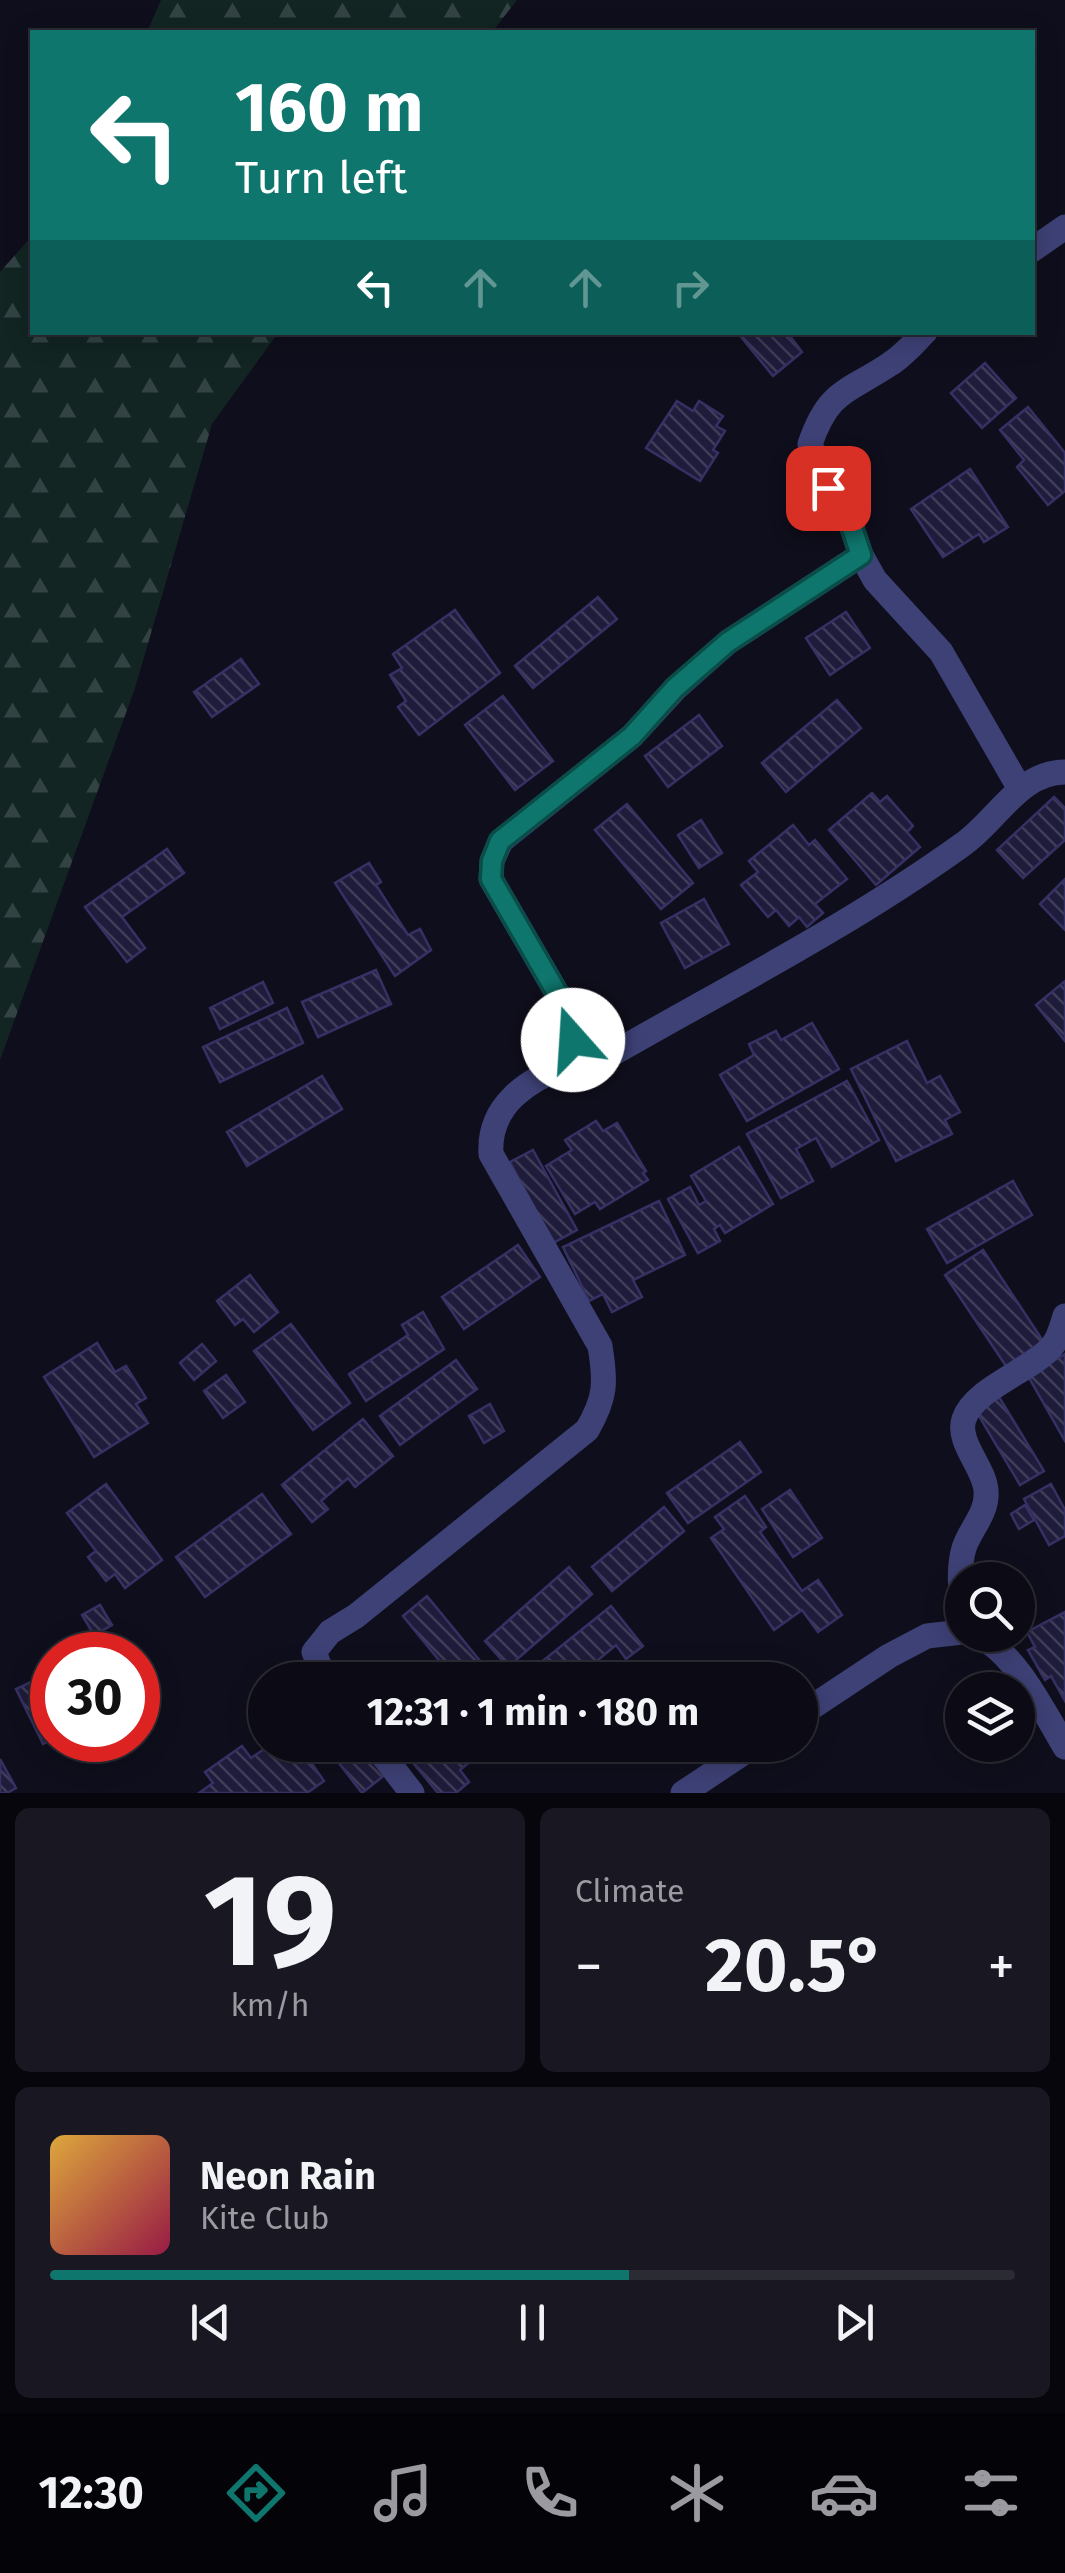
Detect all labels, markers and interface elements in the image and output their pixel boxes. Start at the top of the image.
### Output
text: 160 m [235,66,424,150]
icon: left [70,70,200,200]
text: Turn left [235,151,407,205]
icon: left [348,260,403,315]
icon: ahead [453,260,508,315]
icon: ahead [558,260,613,315]
icon: right [663,260,718,315]
pin [786,446,871,531]
icon: arrive [801,461,856,516]
position arrow [521,988,625,1092]
map controls [945,1562,1035,1762]
button: search [945,1562,1035,1652]
speed limit sign: 30 [30,1632,160,1762]
button: layers [945,1672,1035,1762]
text: 12:31 · 1 min · 180 m [367,1689,699,1735]
text: 19 [203,1843,337,1999]
text: Climate [575,1872,684,1910]
text: 20.5° [705,1921,885,2011]
text: − [575,1934,603,2000]
text: + [988,1934,1015,2000]
text: km/h [230,1986,310,2024]
text: Neon Rain [200,2153,376,2199]
text: Kite Club [200,2199,329,2237]
icon: previous [183,2295,238,2350]
icon: pause [505,2295,560,2350]
icon: next [827,2295,882,2350]
icon: directions [221,2458,291,2528]
icon: music [368,2458,438,2528]
icon: phone [515,2458,585,2528]
icon: climate [662,2458,732,2528]
icon: car [809,2458,879,2528]
icon: filters [956,2458,1026,2528]
text: 12:30 [39,2466,144,2520]

